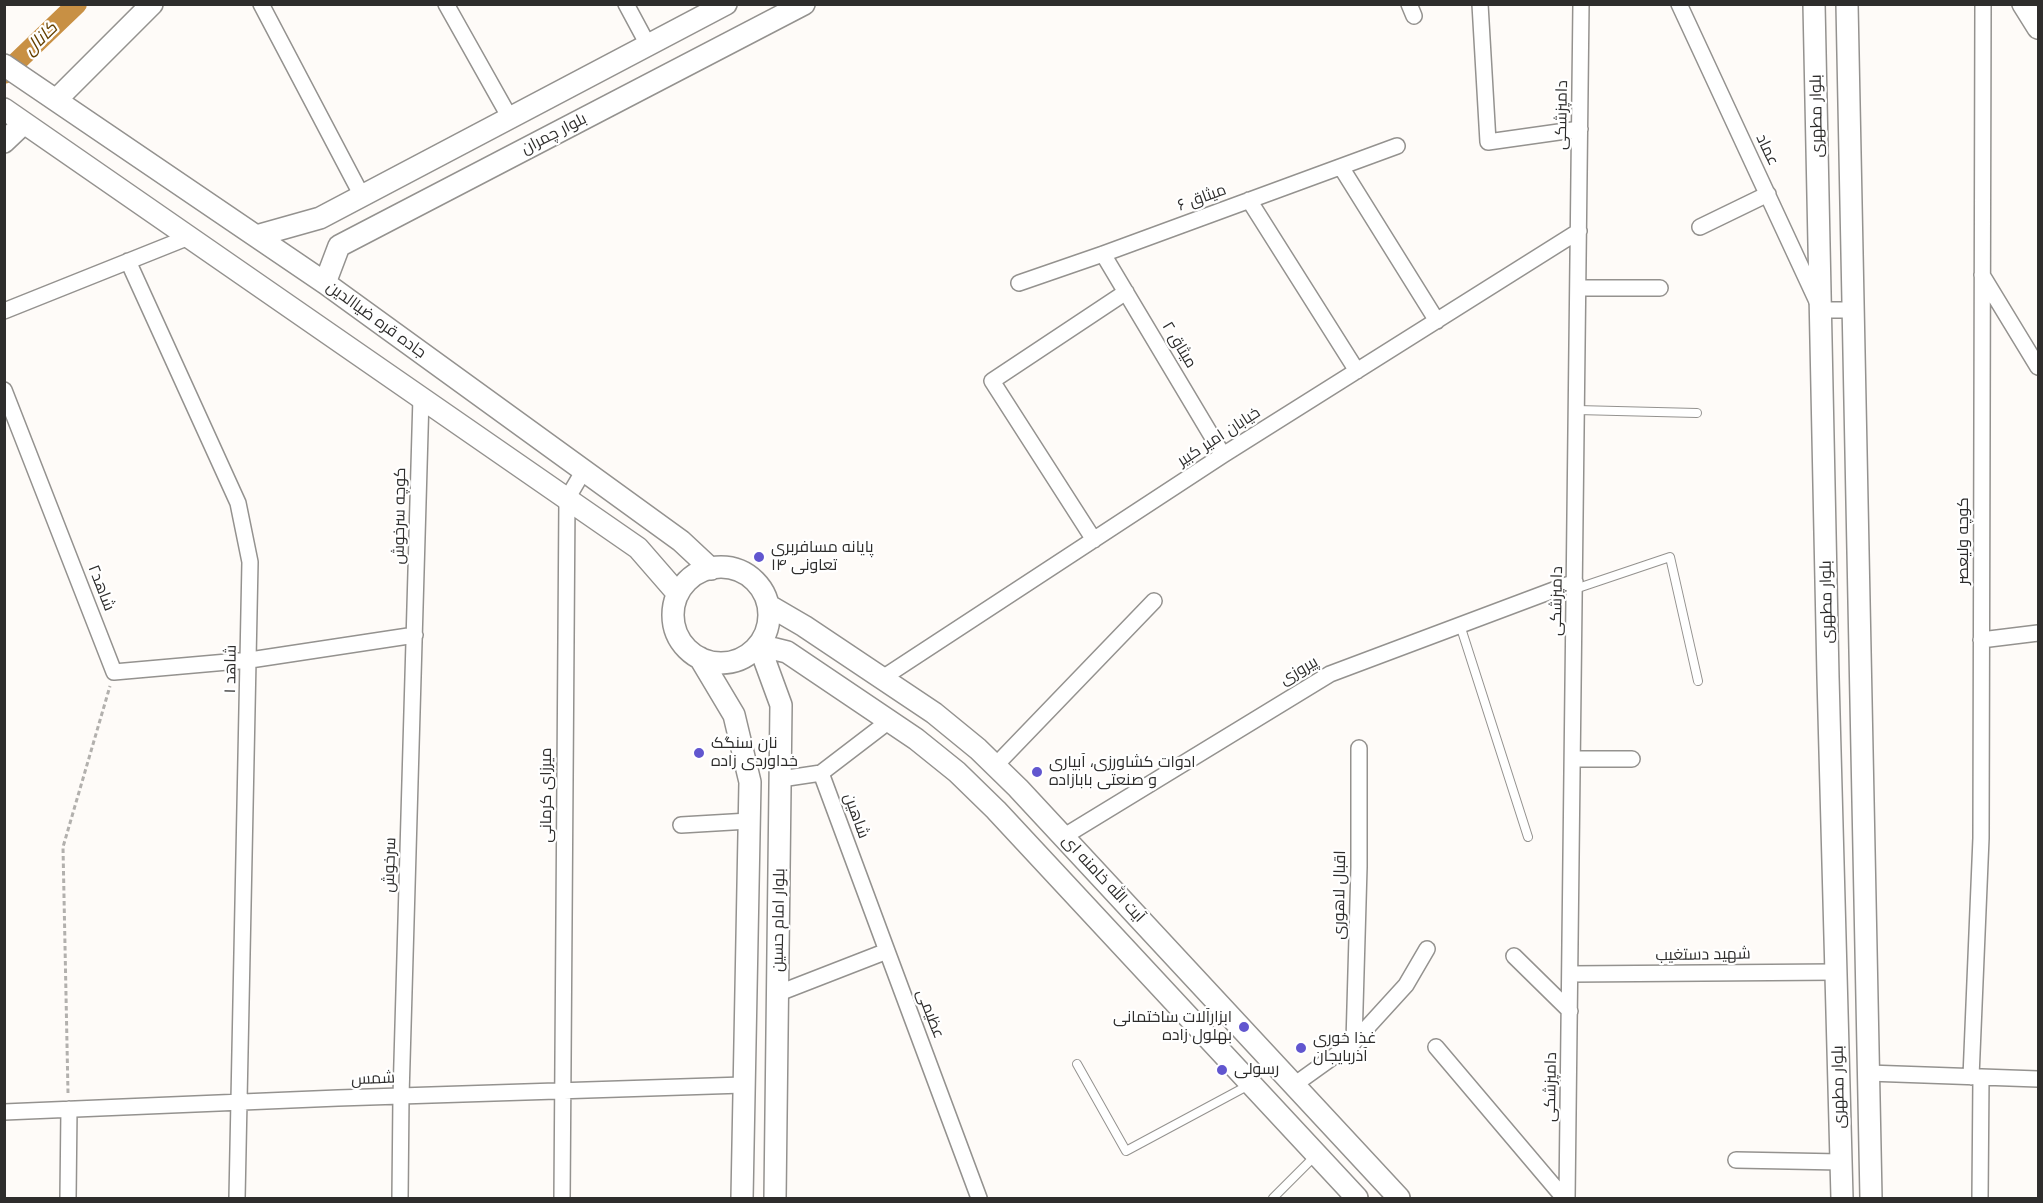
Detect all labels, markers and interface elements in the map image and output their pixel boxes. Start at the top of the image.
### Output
water label: کانال [20,18,62,60]
street label: بلوار مطهری [1807,74,1827,158]
street label: دامپزشکی [1552,80,1572,150]
street label: بلوار چمران [518,109,590,159]
street label: عماد [1751,131,1783,169]
street label: میثاق ۶ [1175,180,1229,216]
street label: جاده قره ضیاالدین [322,277,430,363]
street label: میثاق ۲ [1158,318,1200,372]
street label: خیابان امیر کبیر [1174,403,1264,471]
street label: کوچه سرخوش [390,467,410,565]
street label: کوچه ولیعصر [1954,497,1974,585]
place label: پایانه مسافربری تعاونی ۱۴ [771,538,874,576]
marker: پایانه مسافربری تعاونی ۱۴ [752,550,766,564]
street label: بلوار مطهری [1817,560,1837,644]
street label: شاهد۲ [83,562,119,614]
street label: دامپزشکی [1547,566,1567,636]
street label: شاهد ۱ [221,645,241,693]
street label: پیروزی [1276,652,1322,690]
place label: نان سنگک خداوردی زاده [711,734,798,772]
marker: نان سنگک خداوردی زاده [692,746,706,760]
street label: میرزای کرمانی [537,747,557,843]
place label: ادوات کشاورزی، آبیاری و صنعتی بابازاده [1049,753,1196,791]
marker: ادوات کشاورزی، آبیاری و صنعتی بابازاده [1030,765,1044,779]
street label: شاهین [839,791,873,841]
street label: آیت الله خامنه ای [1058,831,1148,927]
street label: سرخوش [379,837,401,893]
street label: اقبال لاهوری [1330,850,1350,940]
street label: بلوار امام حسین [768,868,790,972]
street label: شهید دستغیب [1655,945,1751,965]
street label: عظیمی [912,987,948,1041]
place label: ابزارآلات ساختمانی بهلول زاده [1113,1008,1232,1046]
marker: ابزارآلات ساختمانی بهلول زاده [1237,1020,1251,1034]
place label: غذا خوری آذربایجان [1313,1029,1376,1067]
marker: غذا خوری آذربایجان [1294,1041,1308,1055]
street label: بلوار مطهری [1829,1045,1849,1129]
street label: دامپزشکی [1541,1052,1561,1122]
place label: رسولی [1234,1060,1279,1080]
marker: رسولی [1215,1063,1229,1077]
street label: شمس [351,1069,395,1089]

